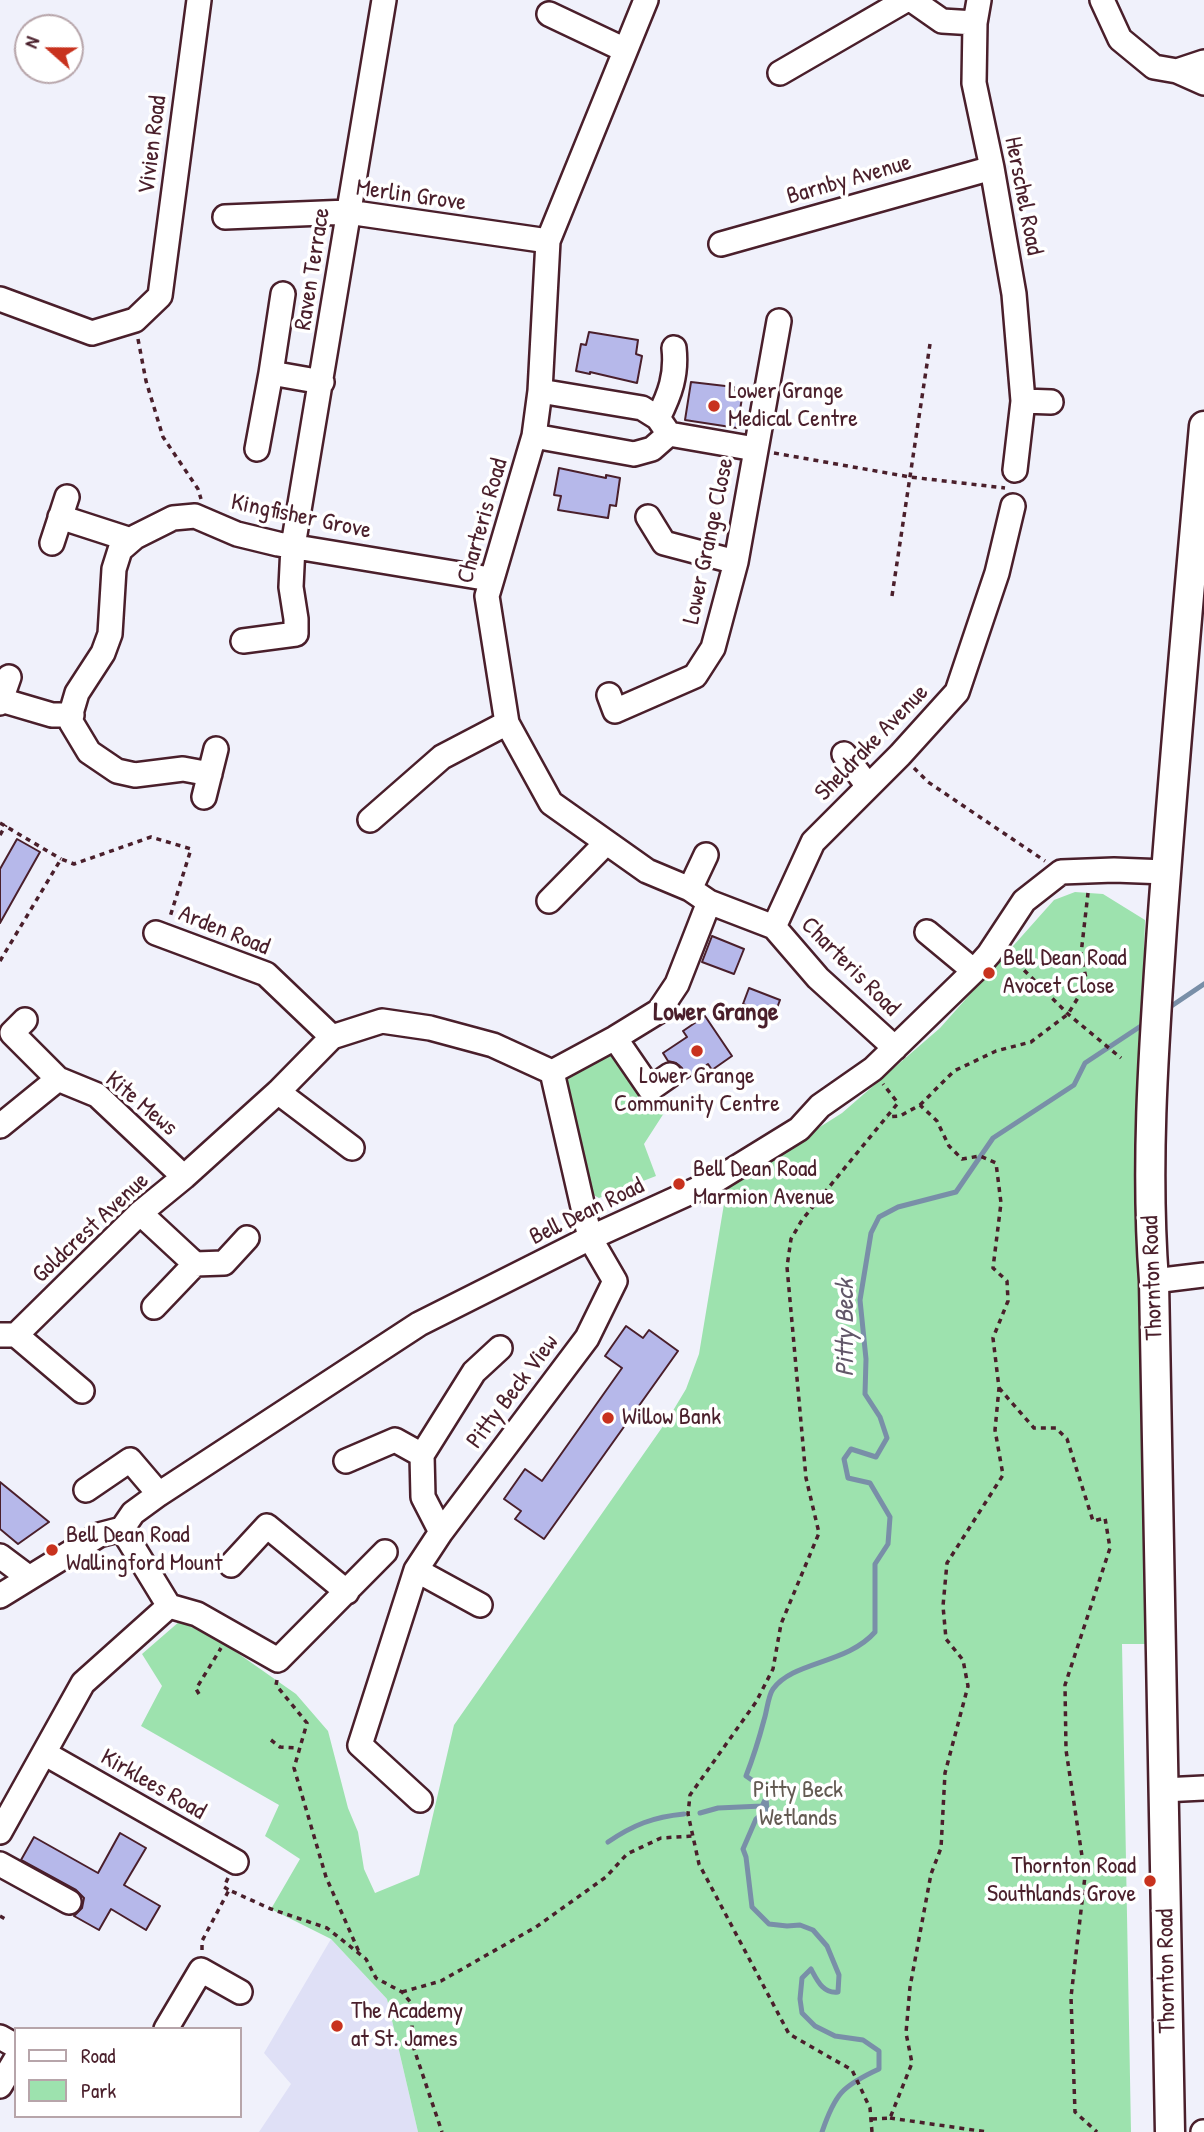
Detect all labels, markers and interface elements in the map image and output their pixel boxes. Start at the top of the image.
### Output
north arrow [14,14,84,84]
text: N [17,33,45,52]
street label: Vivien Road [133,94,173,196]
street label: Herschel Road [997,135,1049,257]
street label: Barnby Avenue [783,149,915,211]
street label: Merlin Grove [354,174,468,218]
street label: Raven Terrace [289,206,337,332]
place label: Lower Grange Medical Centre [728,378,858,434]
marker: Lower Grange Medical Centre [706,398,722,414]
street label: Charteris Road [451,455,515,587]
street label: Lower Grange Close [677,455,741,627]
street label: Kingfisher Grove [228,488,374,546]
street label: Sheldrake Avenue [809,679,935,807]
street label: Arden Road [174,900,274,962]
street label: Charteris Road [794,911,906,1023]
place label: Bell Dean Road Avocet Close [1003,945,1127,1001]
marker: Bell Dean Road Avocet Close [981,965,997,981]
district label: Lower Grange [654,997,778,1029]
marker: Lower Grange Community Centre [689,1043,705,1059]
place label: Lower Grange Community Centre [614,1063,780,1119]
street label: Kite Mews [99,1066,183,1142]
place label: Bell Dean Road Marmion Avenue [693,1156,835,1212]
street label: Goldcrest Avenue [27,1167,155,1289]
street label: Bell Dean Road [525,1172,649,1252]
marker: Bell Dean Road Marmion Avenue [671,1176,687,1192]
street label: Thornton Road [1136,1215,1170,1341]
water label: Pitty Beck [830,1279,862,1377]
street label: Pitty Beck View [461,1329,565,1455]
place label: Willow Bank [622,1404,721,1432]
marker: Willow Bank [600,1410,616,1426]
place label: Bell Dean Road Wallingford Mount [66,1522,223,1578]
marker: Bell Dean Road Wallingford Mount [44,1542,60,1558]
street label: Kirklees Road [95,1743,211,1827]
park label: Pitty Beck Wetlands [753,1777,843,1833]
place label: Thornton Road Southlands Grove [987,1853,1136,1909]
marker: Thornton Road Southlands Grove [1142,1873,1158,1889]
street label: Thornton Road [1152,1908,1182,2034]
place label: The Academy at St. James [351,1998,463,2054]
marker: The Academy at St. James [329,2018,345,2034]
legend [14,2027,242,2118]
text: Road [81,2041,115,2070]
text: Park [81,2076,116,2105]

